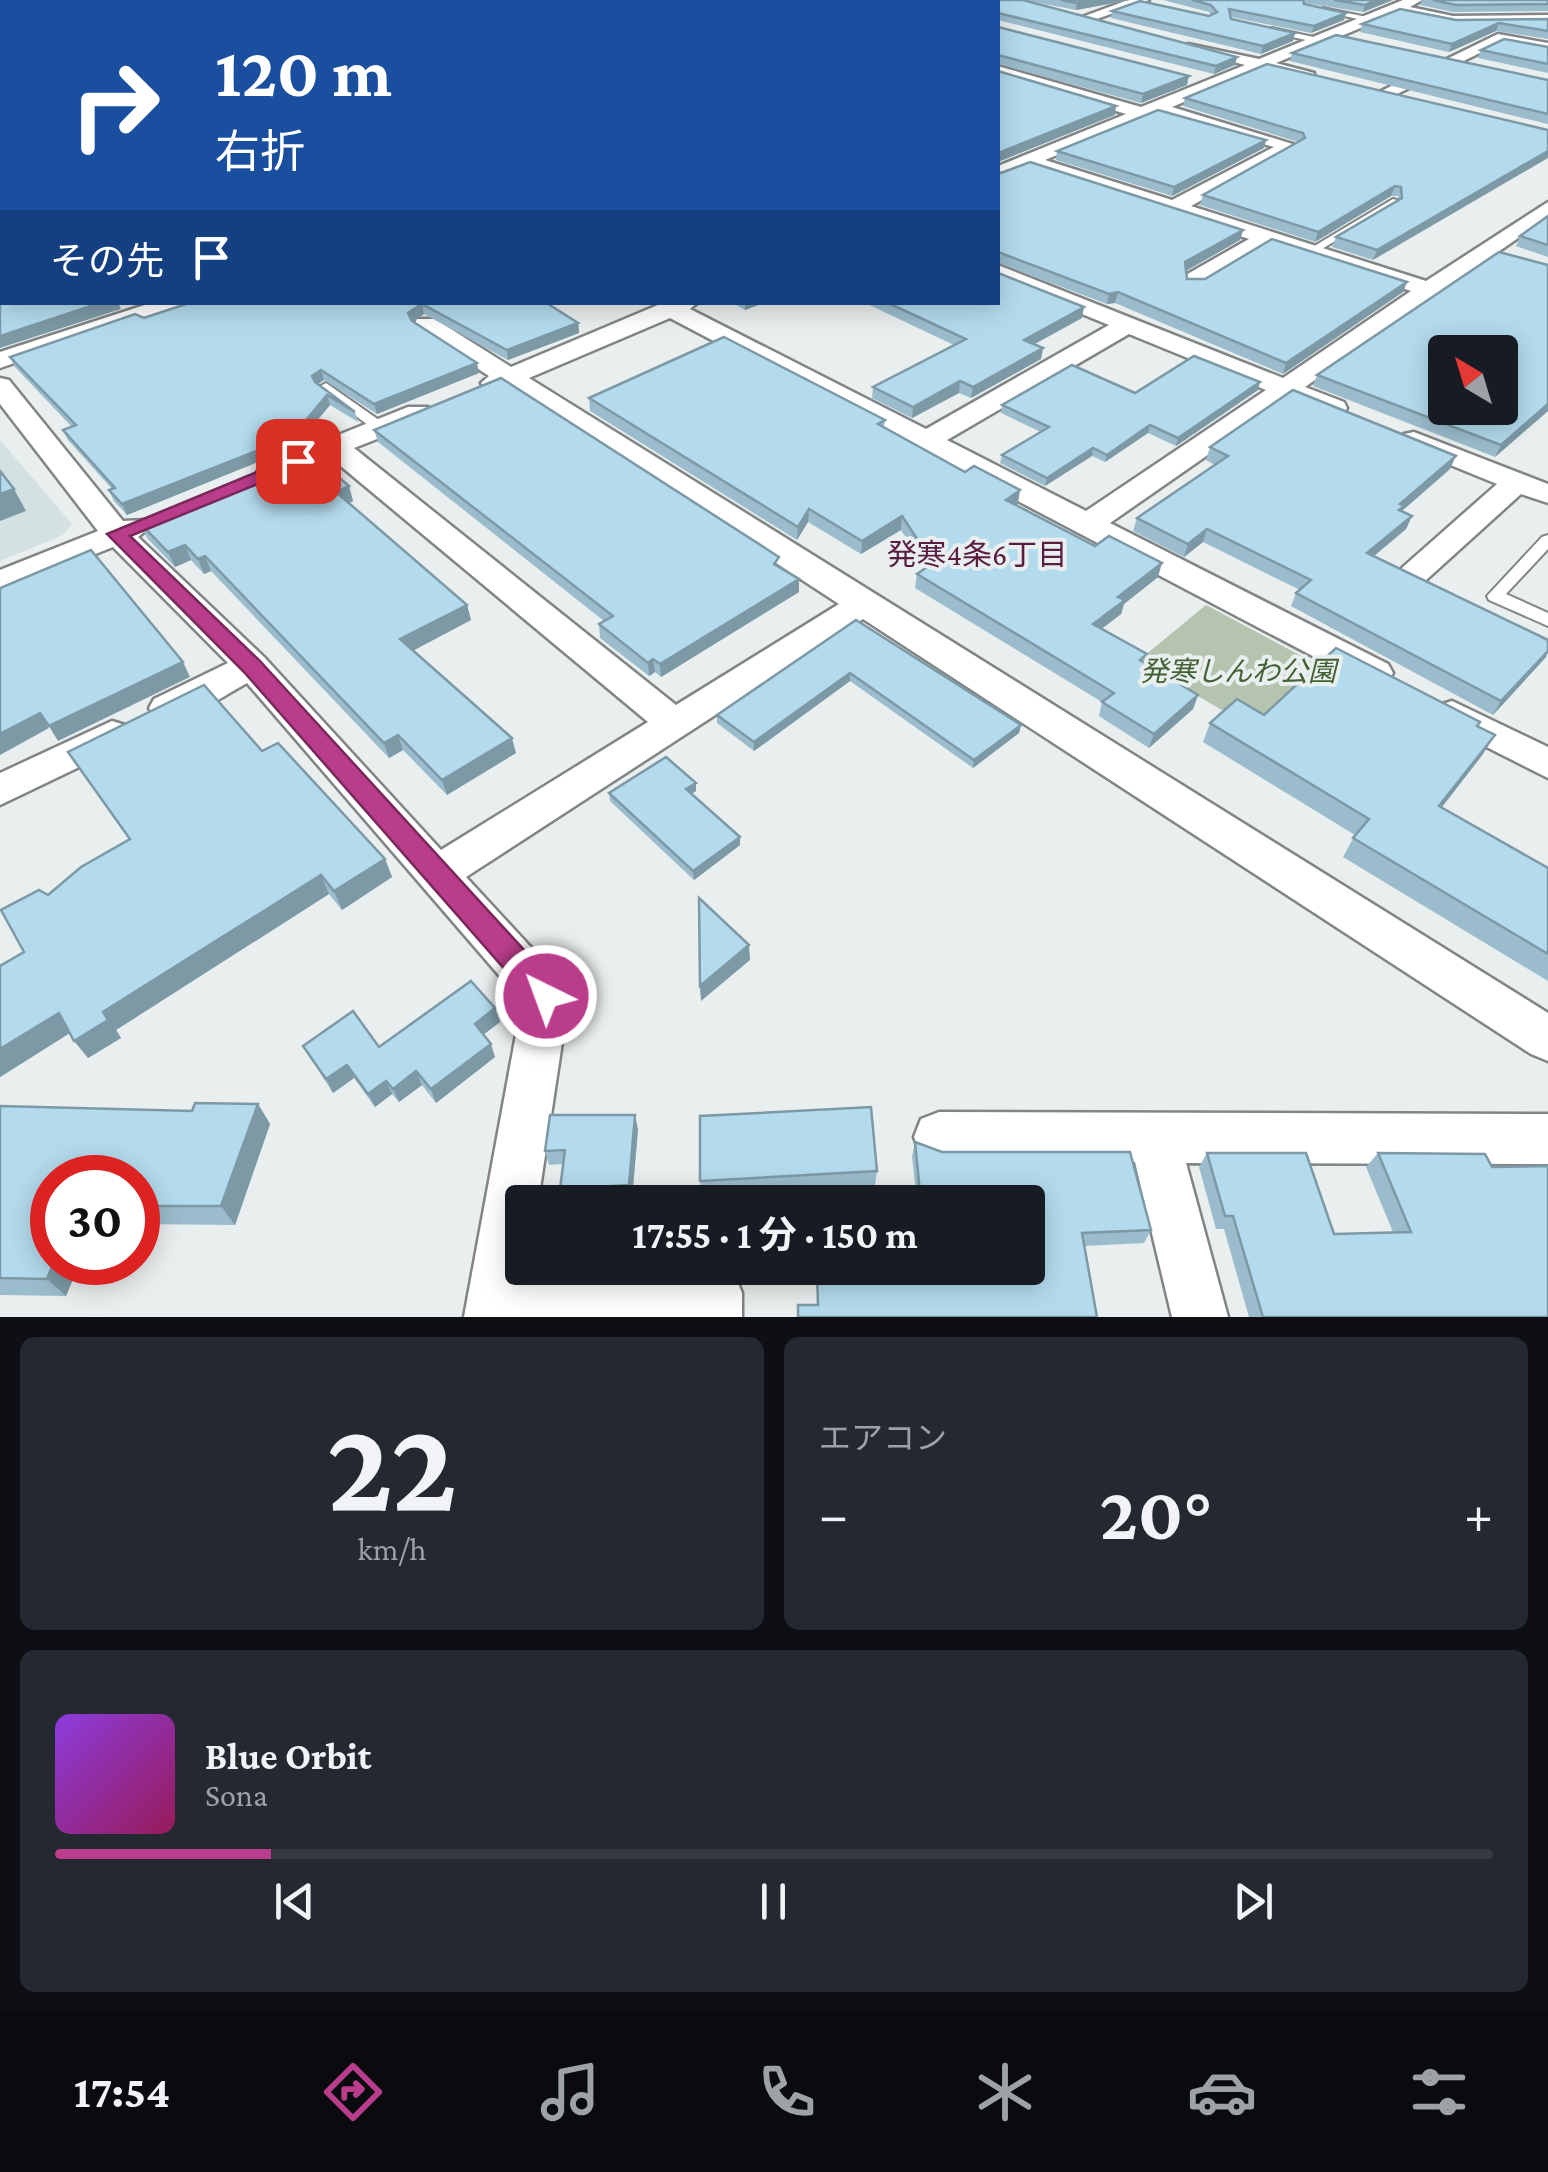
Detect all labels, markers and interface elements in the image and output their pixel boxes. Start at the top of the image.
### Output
text: 120 m [215,33,392,111]
icon: right [50,40,180,170]
text: 右折 [215,127,305,177]
icon: arrive [184,230,239,285]
text: その先 [50,240,164,282]
north arrow [1428,335,1518,425]
map controls [1428,335,1518,425]
pin [256,419,341,504]
icon: arrive [271,434,326,489]
district label: 発寒4条6丁目 [887,538,1067,571]
park label: 発寒しんわ公園 [1140,656,1340,687]
position arrow [494,944,598,1048]
speed limit sign: 30 [30,1155,160,1285]
text: 17:55 · 1 分 · 150 m [632,1214,918,1256]
text: 22 [327,1393,457,1538]
text: エアコン [819,1420,947,1456]
text: 20° [1099,1472,1213,1555]
text: − [819,1484,848,1545]
text: + [1464,1484,1493,1545]
text: km/h [358,1531,427,1567]
text: Blue Orbit [205,1735,372,1777]
text: Sona [205,1777,268,1813]
icon: previous [267,1874,322,1929]
icon: pause [746,1874,801,1929]
icon: next [1226,1874,1281,1929]
icon: directions [318,2057,388,2127]
icon: music [535,2057,605,2127]
icon: phone [752,2057,822,2127]
icon: climate [970,2057,1040,2127]
icon: car [1187,2057,1257,2127]
icon: filters [1404,2057,1474,2127]
text: 17:54 [74,2067,170,2117]

